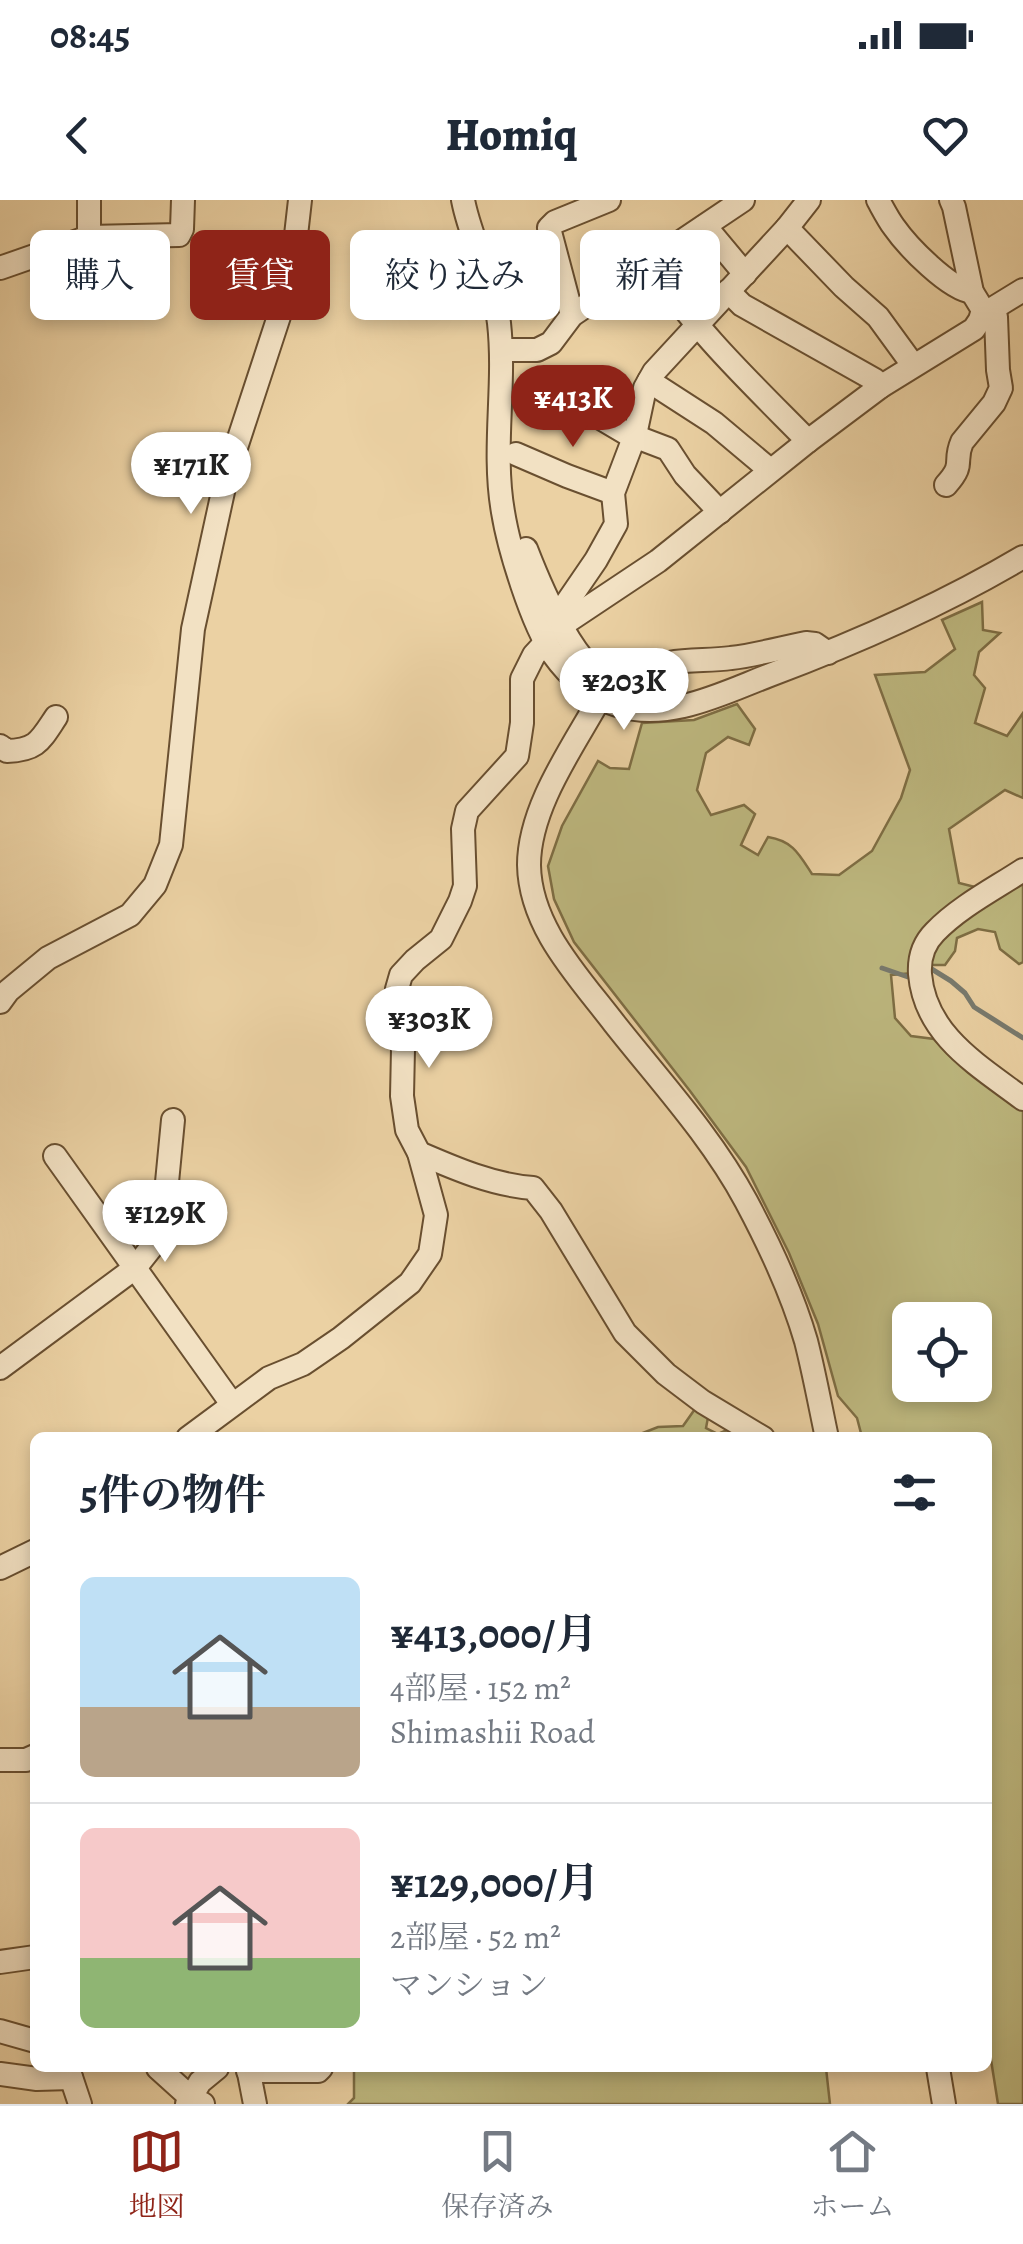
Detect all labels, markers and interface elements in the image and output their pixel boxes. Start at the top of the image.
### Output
text: 08:45 [50,9,130,61]
text: Homiq [446,104,577,166]
icon: back [50,108,105,163]
icon: heart [918,108,973,163]
chip: 購入 [30,230,170,320]
chip: 賃貸 [190,230,330,320]
chip: 絞り込み [350,230,560,320]
chip: 新着 [580,230,720,320]
pin: ¥413K [503,365,643,450]
text: ¥413K [533,375,613,419]
pin: ¥171K [121,432,261,517]
text: ¥171K [153,442,229,486]
pin: ¥203K [554,648,694,733]
text: ¥203K [582,658,666,702]
pin: ¥303K [359,986,499,1071]
text: ¥303K [387,996,471,1040]
pin: ¥129K [95,1180,235,1265]
text: ¥129K [124,1190,206,1234]
map controls [892,1302,992,1402]
button: locate [892,1302,992,1402]
icon: filters [887,1465,942,1520]
text: 5件の物件 [80,1466,266,1523]
text: ¥413,000/月 [390,1605,597,1662]
icon: home [160,1617,280,1737]
text: 4部屋 · 152 m² [390,1666,571,1710]
text: Shimashii Road [390,1710,595,1754]
text: ¥129,000/月 [390,1854,599,1911]
icon: home [160,1868,280,1988]
text: 2部屋 · 52 m² [390,1915,561,1959]
text: マンション [390,1963,549,2007]
tab: 地図 [128,2124,185,2226]
tab: 保存済み [441,2124,554,2226]
tab: ホーム [810,2124,895,2226]

